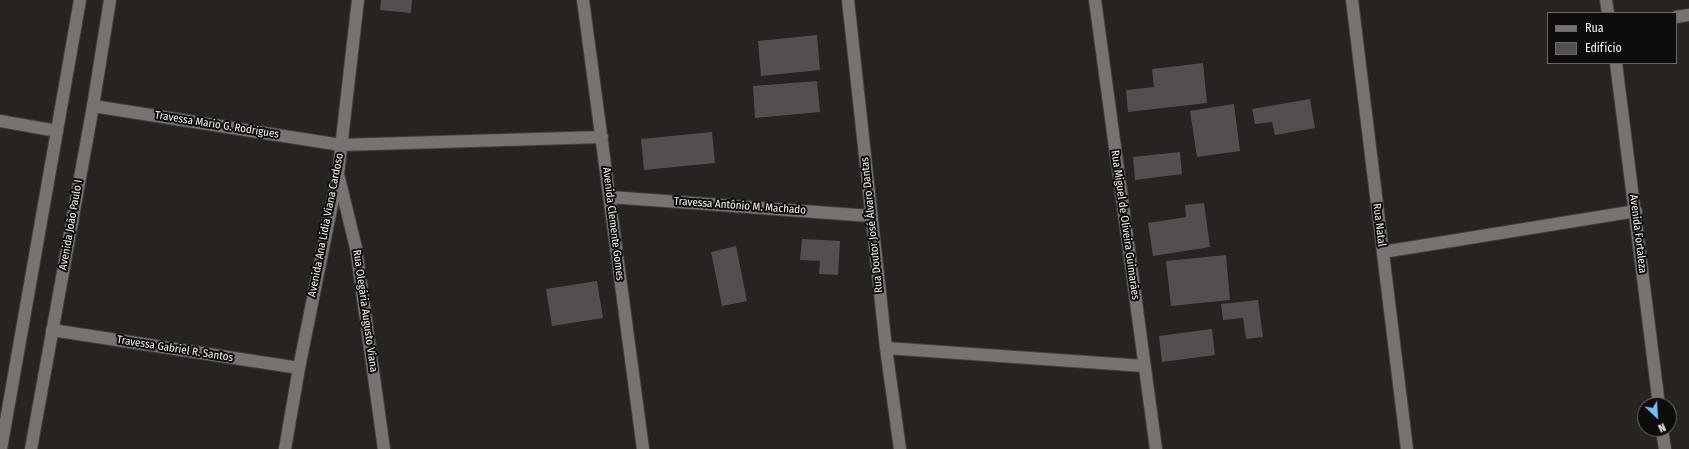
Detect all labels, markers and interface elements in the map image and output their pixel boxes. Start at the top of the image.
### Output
legend [1547,12,1677,64]
text: Rua [1585,21,1604,35]
text: Edifício [1585,41,1622,55]
street label: Travessa Mario G. Rodrigues [154,109,280,141]
street label: Rua Miguel de Oliveira Guimarães [1108,149,1142,301]
street label: Avenida Ana Lídia Viana Cardoso [306,152,346,298]
street label: Rua Doutor José Álvaro Dantas [858,156,886,294]
street label: Avenida Clemente Gomes [599,167,627,281]
street label: Avenida João Paulo I [57,179,85,271]
street label: Avenida Fortaleza [1627,194,1649,274]
street label: Travessa Antônio M. Machado [674,195,806,217]
street label: Rua Natal [1370,203,1388,247]
street label: Rua Olegária Augusto Viana [350,249,380,373]
street label: Travessa Gabriel R. Santos [116,333,234,365]
north arrow [1637,397,1677,437]
text: N [1656,420,1668,435]

